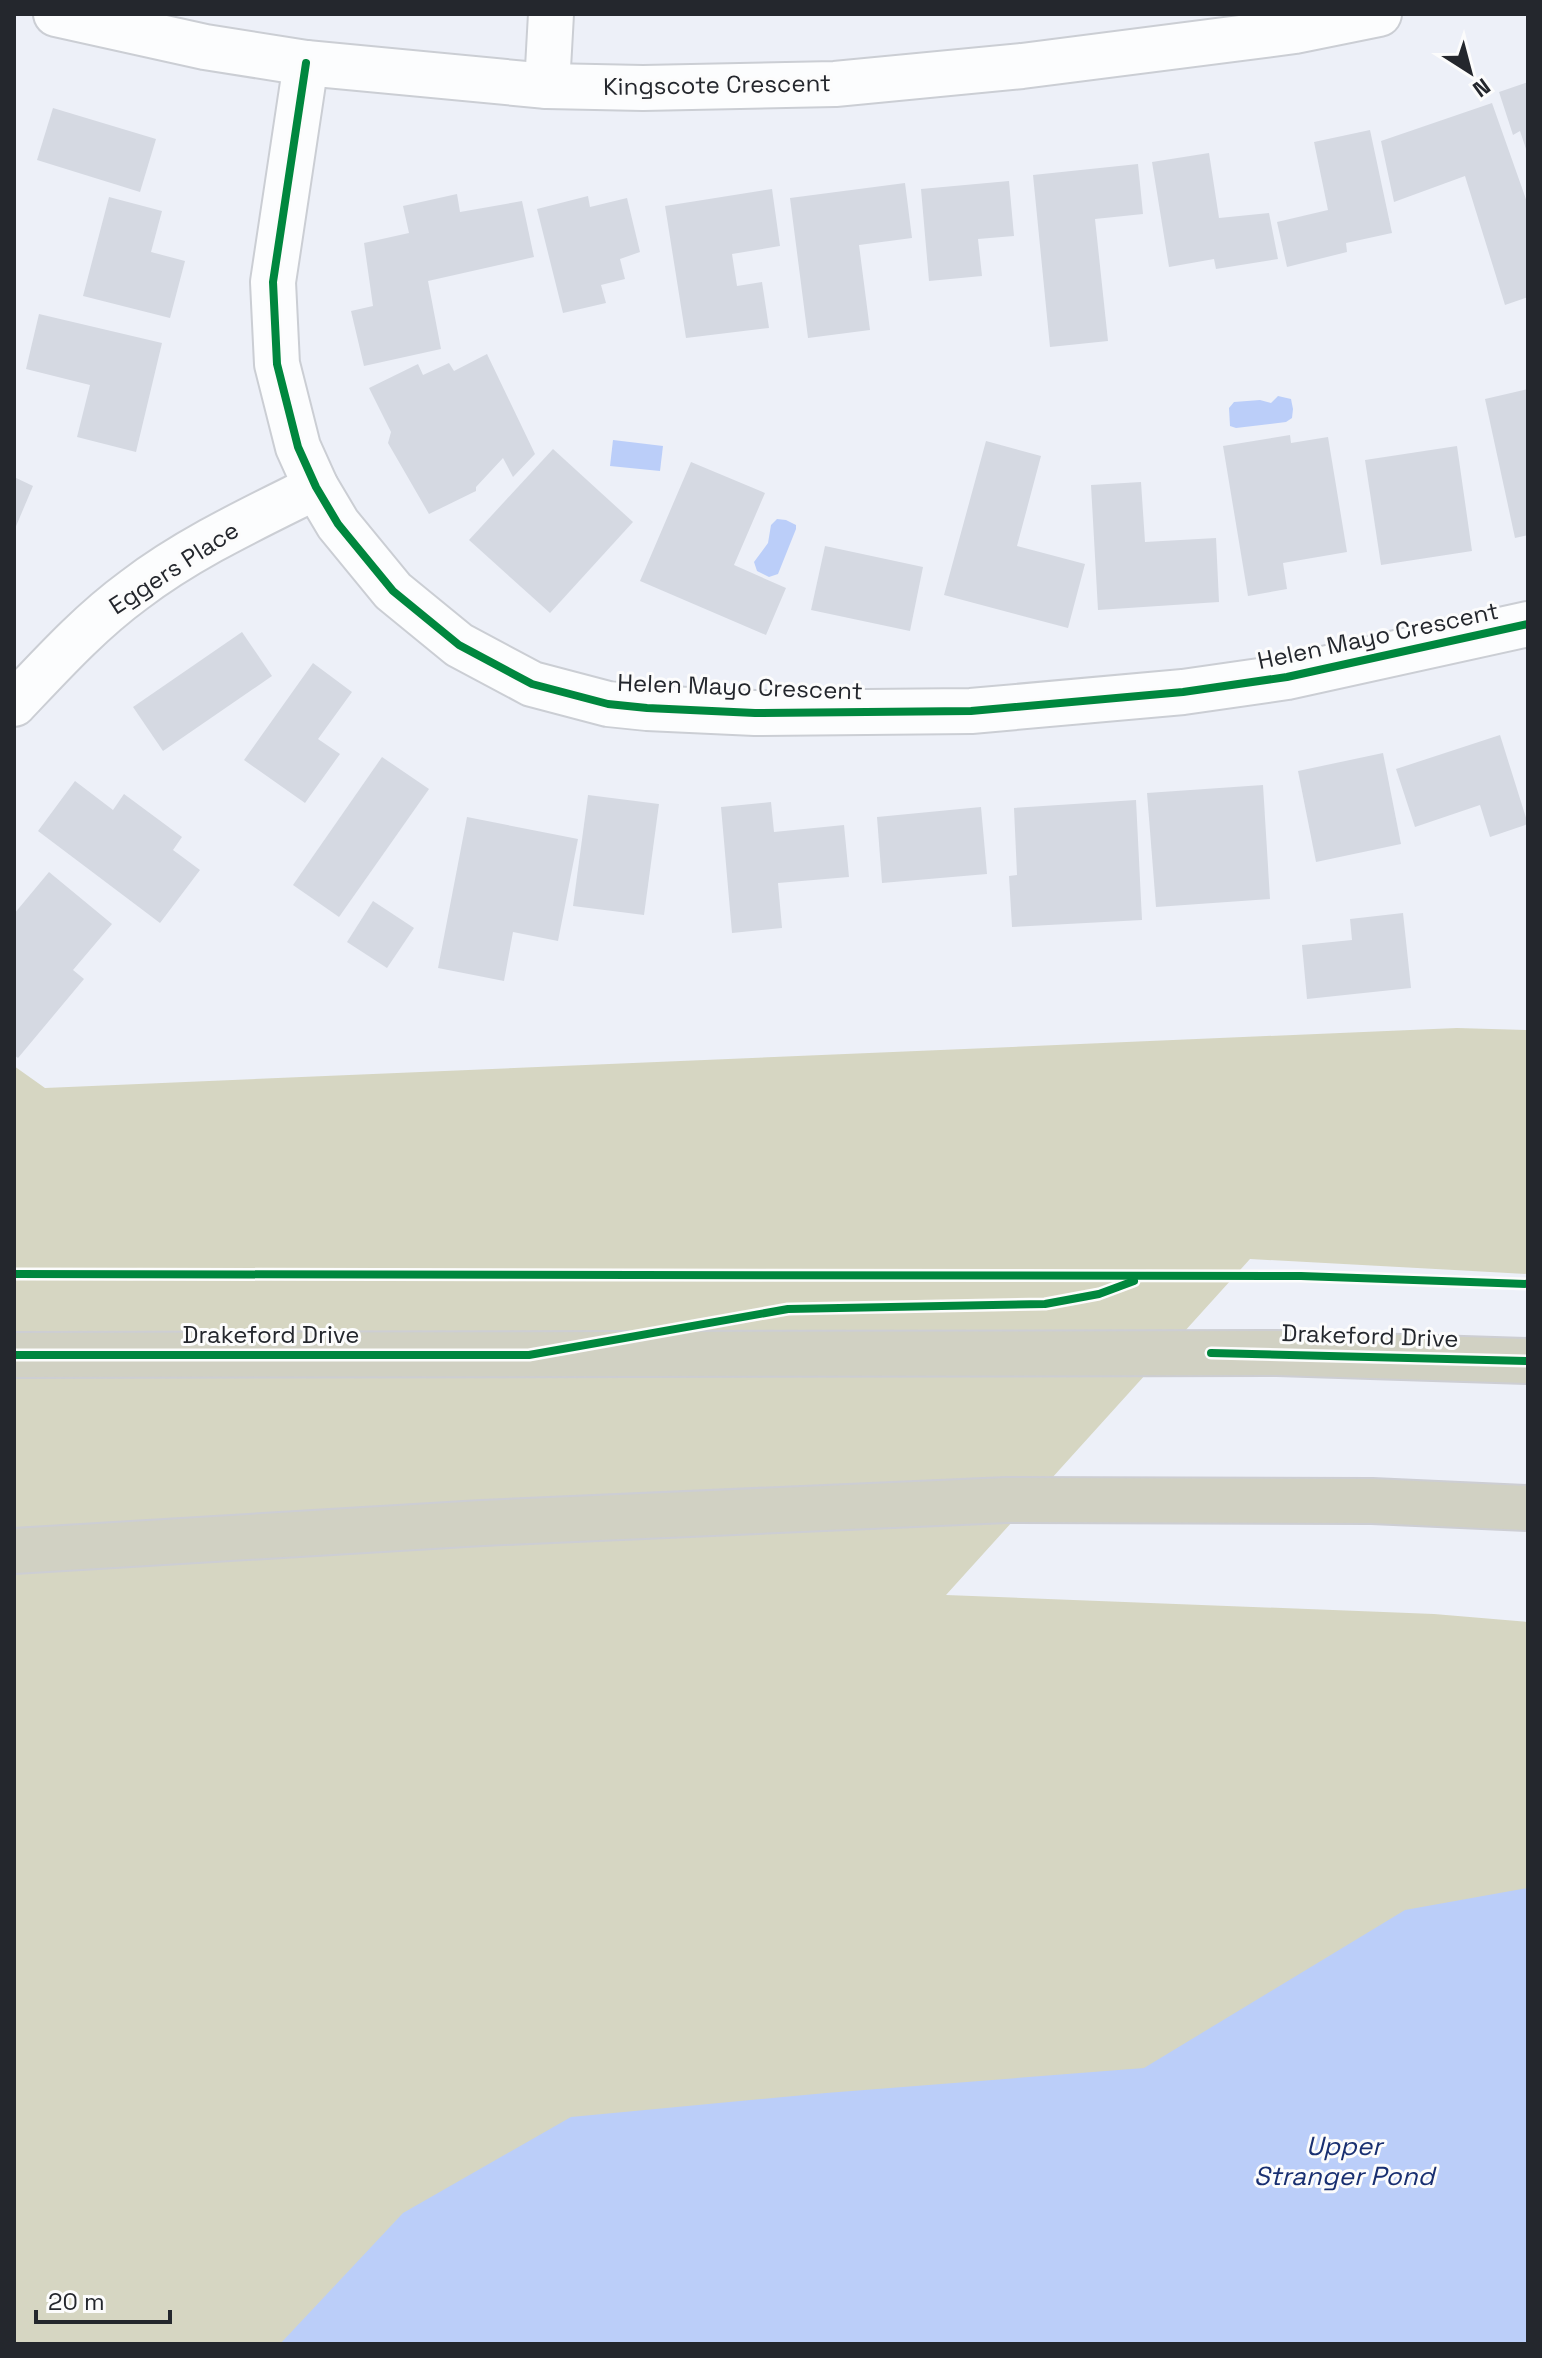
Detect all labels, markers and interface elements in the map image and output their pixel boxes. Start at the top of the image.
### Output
north arrow [1430,32,1510,112]
street label: Kingscote Crescent [603,67,831,102]
text: N [1468,73,1496,104]
street label: Eggers Place [103,514,244,621]
street label: Helen Mayo Crescent [1254,595,1501,676]
street label: Helen Mayo Crescent [617,667,863,706]
street label: Drakeford Drive [1281,1317,1459,1354]
street label: Drakeford Drive [183,1319,359,1350]
water label: Upper Stranger Pond [1254,2129,1438,2193]
scale bar [36,2274,170,2324]
text: 20 m [48,2286,105,2317]

